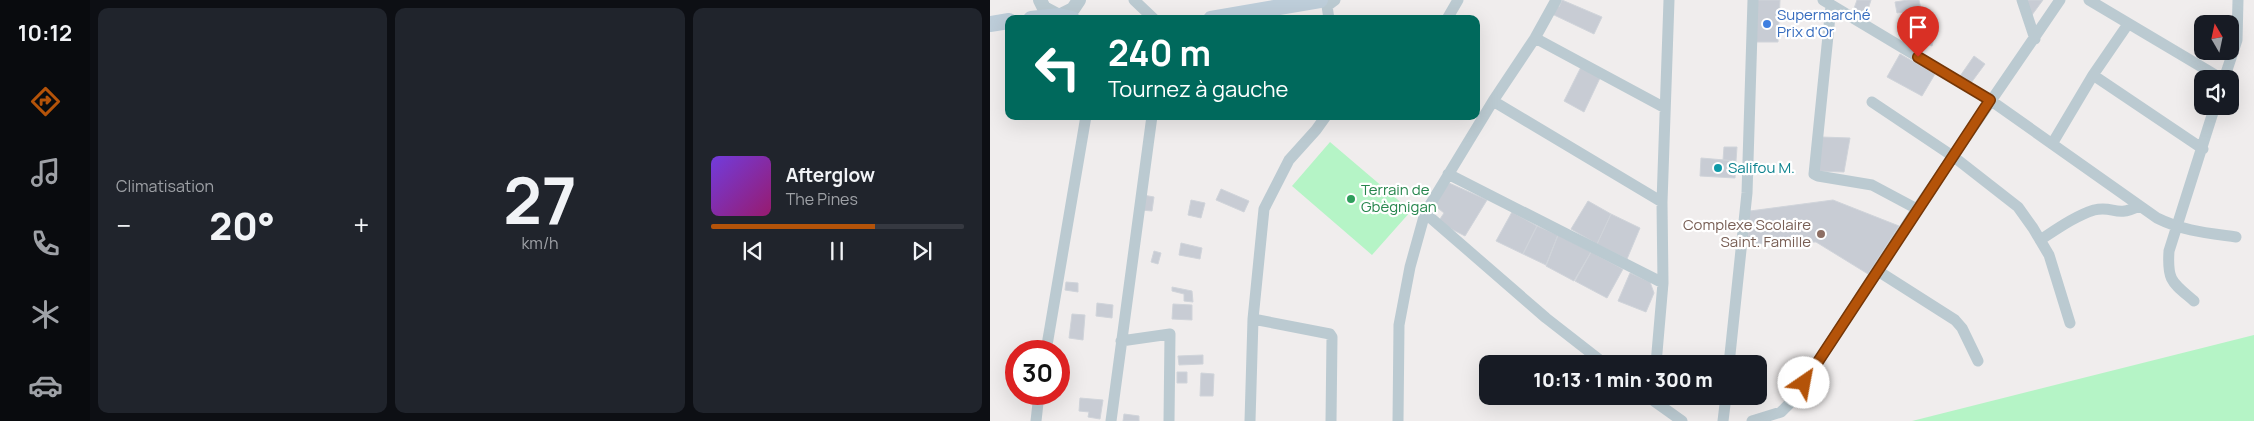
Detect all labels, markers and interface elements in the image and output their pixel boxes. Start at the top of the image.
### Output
place label: Supermarché Prix d'Or [1777,4,1871,42]
pin [1897,6,1939,57]
icon: arrive [1904,13,1932,41]
north arrow [2194,15,2239,60]
map controls [2194,15,2239,115]
text: 10:12 [18,18,72,48]
marker: Supermarché Prix d'Or [1761,18,1773,30]
text: 240 m [1108,29,1211,77]
icon: left [1025,35,1090,100]
button: sound [2194,70,2239,115]
text: Tournez à gauche [1108,74,1288,104]
icon: directions [28,84,63,119]
icon: music [28,155,63,190]
text: 27 [503,155,577,244]
place label: Salifou M. [1728,157,1795,178]
text: Afterglow [786,162,875,188]
marker: Salifou M. [1712,162,1724,174]
text: Climatisation [116,175,214,197]
place label: Terrain de Gbègnigan [1361,179,1437,217]
text: The Pines [786,188,858,210]
marker: Terrain de Gbègnigan [1345,193,1357,205]
text: 20° [209,199,275,251]
text: − [116,206,131,244]
text: + [353,206,369,244]
place label: Complexe Scolaire Saint. Famille [1683,214,1811,252]
icon: phone [28,226,63,261]
marker: Complexe Scolaire Saint. Famille [1815,228,1827,240]
text: km/h [521,232,559,254]
icon: previous [739,237,767,265]
icon: pause [823,237,851,265]
icon: next [908,237,936,265]
icon: climate [28,297,63,332]
speed limit sign: 30 [1005,340,1070,405]
position arrow [1777,356,1829,408]
text: 10:13 · 1 min · 300 m [1533,367,1713,393]
icon: car [28,368,63,403]

